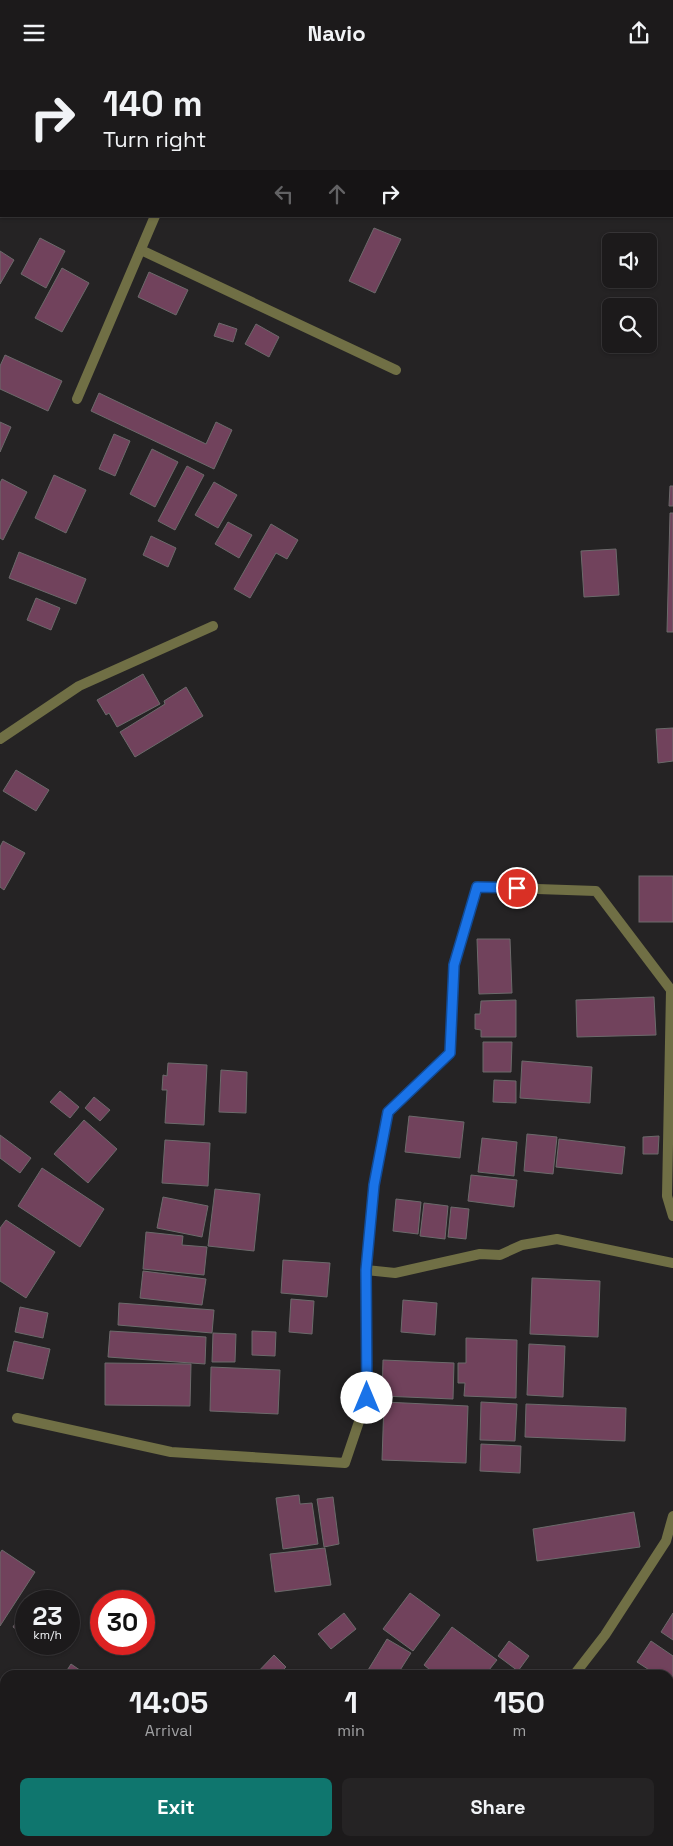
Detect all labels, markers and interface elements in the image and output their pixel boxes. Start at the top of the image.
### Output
icon: menu [20,19,48,47]
text: Navio [307,19,366,47]
icon: share [625,19,653,47]
text: 140 m [103,82,203,126]
icon: right [20,85,85,150]
text: Turn right [103,125,206,153]
icon: left [270,180,298,208]
icon: ahead [323,180,351,208]
icon: right [376,180,404,208]
map controls [602,233,657,353]
button: sound [602,233,657,288]
button: search [602,298,657,353]
pin [496,867,538,909]
icon: arrive [503,874,531,902]
position arrow [340,1371,392,1423]
speed limit sign: 30 [90,1590,155,1655]
text: 23 [32,1600,63,1632]
text: km/h [33,1627,62,1643]
text: 14:05 [129,1683,208,1722]
text: 1 [344,1683,358,1722]
text: 150 [494,1683,545,1722]
text: Arrival [145,1720,192,1741]
text: min [337,1720,365,1741]
text: m [512,1720,526,1741]
button: Exit [20,1778,332,1836]
button: Share [342,1778,654,1836]

